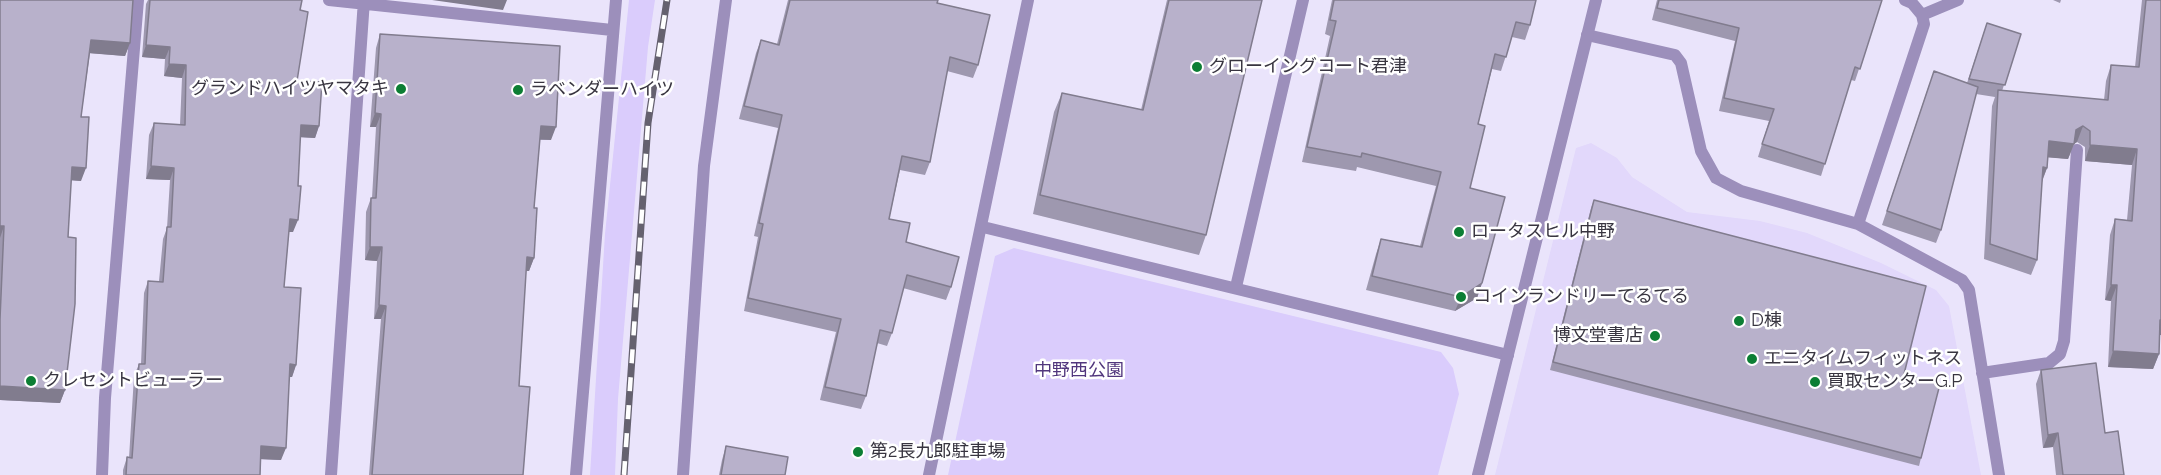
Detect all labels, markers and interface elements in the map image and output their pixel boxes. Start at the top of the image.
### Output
place label: グローイングコート君津 [1209,56,1407,78]
marker: グローイングコート君津 [1190,60,1204,74]
place label: グランドハイツヤマタキ [191,78,389,100]
place label: ラベンダーハイツ [530,79,674,101]
marker: グランドハイツヤマタキ [394,82,408,96]
marker: ラベンダーハイツ [511,83,525,97]
place label: ロータスヒル中野 [1471,221,1615,243]
marker: ロータスヒル中野 [1452,225,1466,239]
place label: コインランドリーてるてる [1473,286,1689,308]
marker: コインランドリーてるてる [1454,290,1468,304]
place label: D棟 [1751,310,1782,332]
marker: D棟 [1732,314,1746,328]
place label: 博文堂書店 [1553,325,1643,347]
marker: 博文堂書店 [1648,329,1662,343]
place label: エニタイムフィットネス [1764,348,1962,370]
marker: エニタイムフィットネス [1745,352,1759,366]
park label: 中野西公園 [1034,360,1124,382]
place label: クレセントビューラー [43,370,223,392]
place label: 買取センターG.P [1827,371,1962,393]
marker: クレセントビューラー [24,374,38,388]
marker: 買取センターG.P [1808,375,1822,389]
place label: 第2長九郎駐車場 [870,441,1005,463]
marker: 第2長九郎駐車場 [851,445,865,459]

